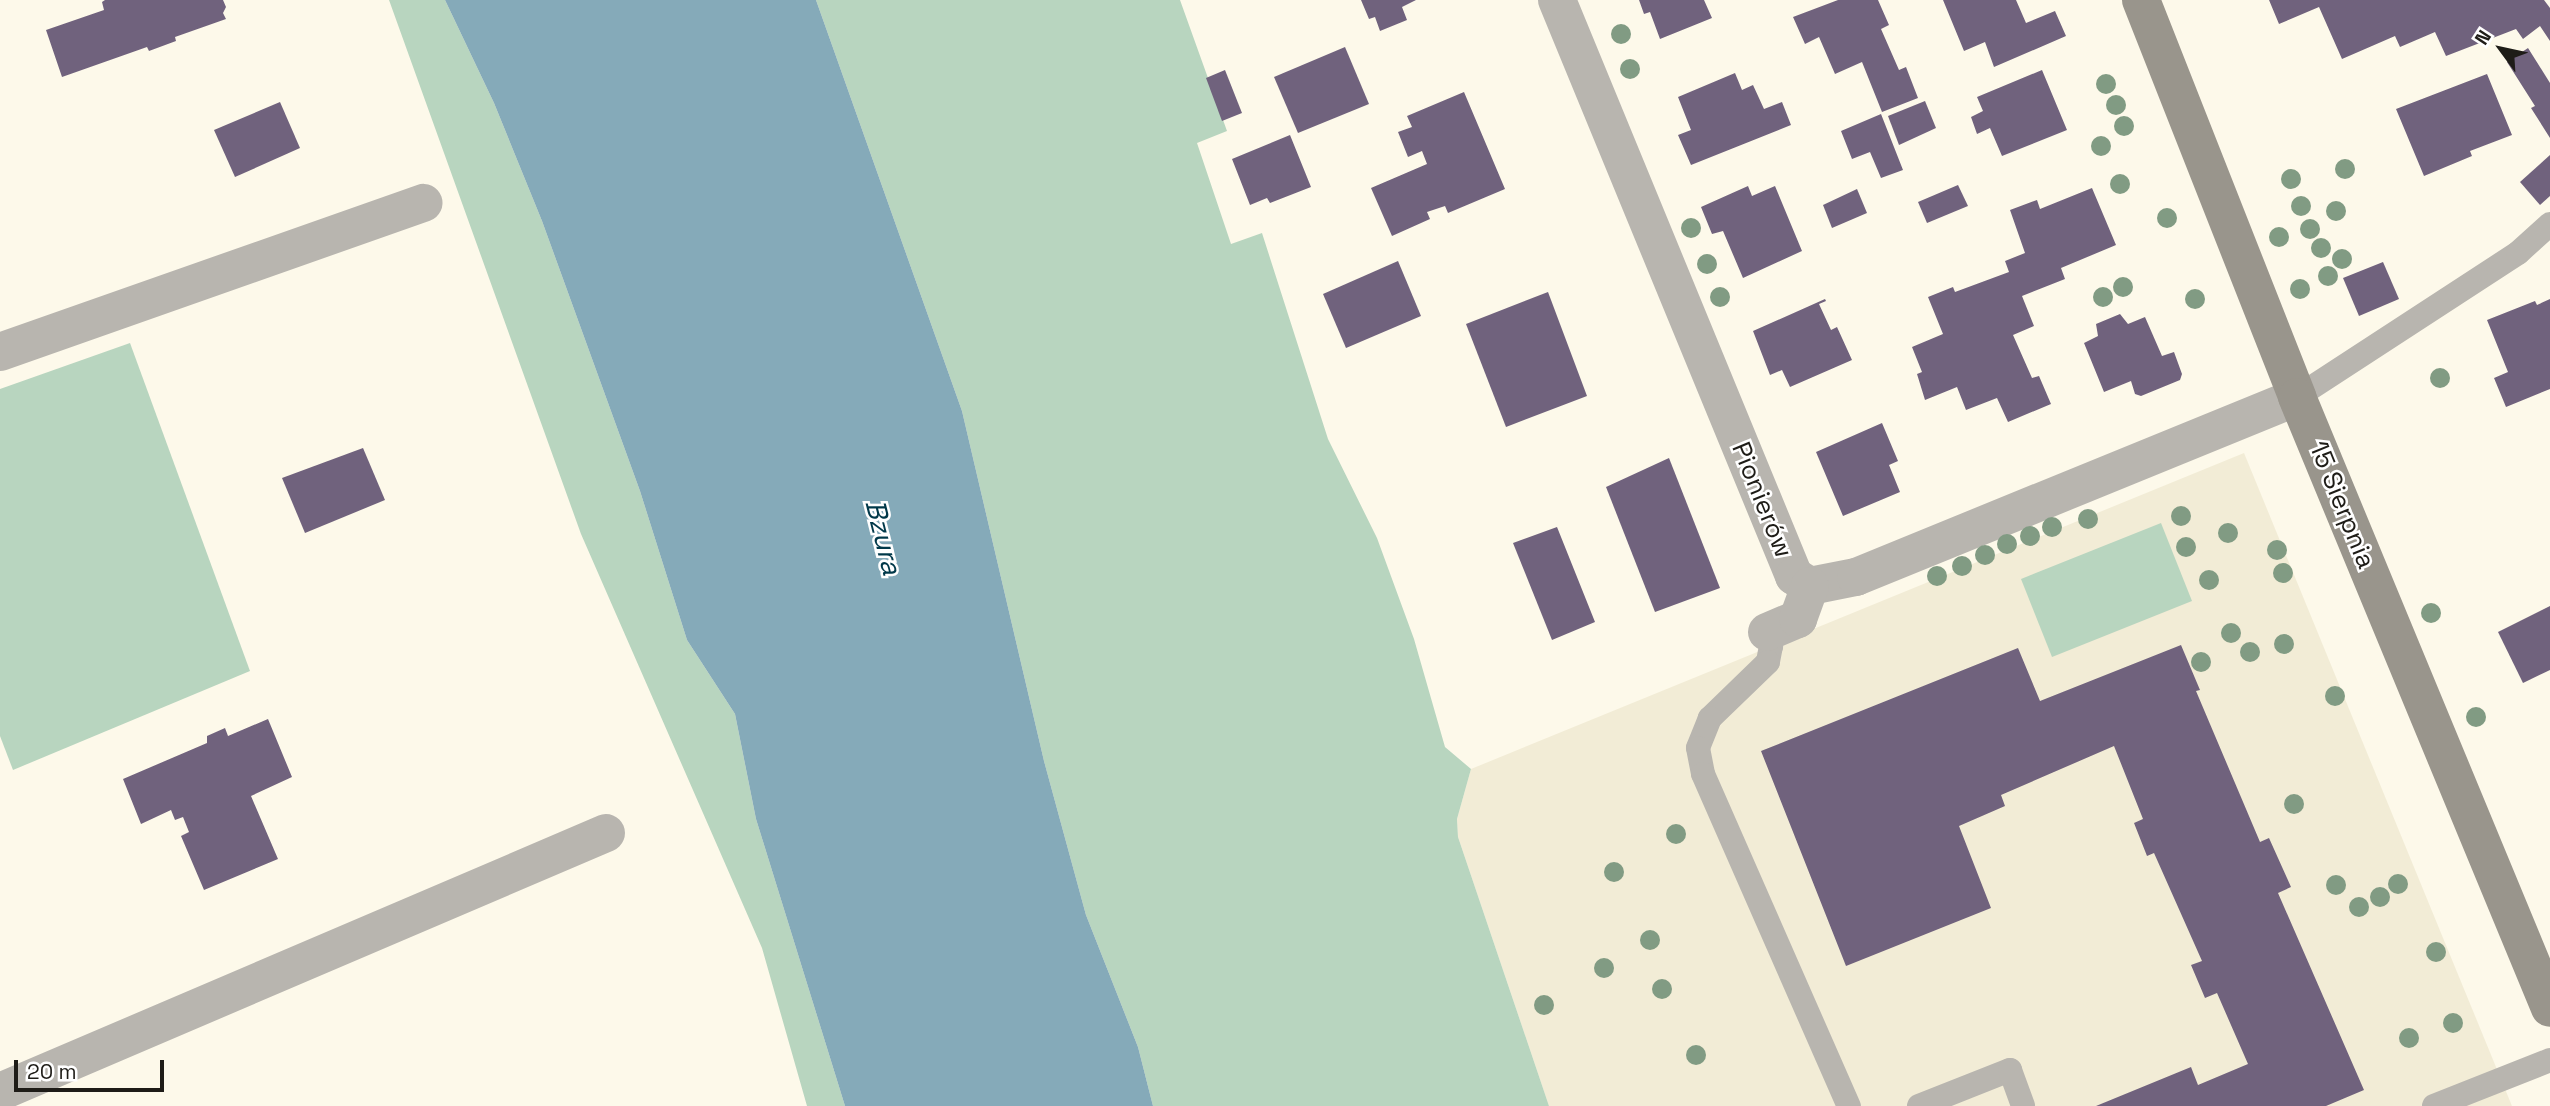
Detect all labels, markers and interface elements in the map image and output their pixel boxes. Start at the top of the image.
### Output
north arrow [2466,14,2536,84]
text: N [2469,25,2497,49]
street label: 15 Sierpnia [2302,437,2382,573]
street label: Pionierów [1725,438,1799,562]
water label: Bzura [858,496,910,578]
scale bar [18,1046,168,1090]
text: 20 m [27,1058,77,1085]

